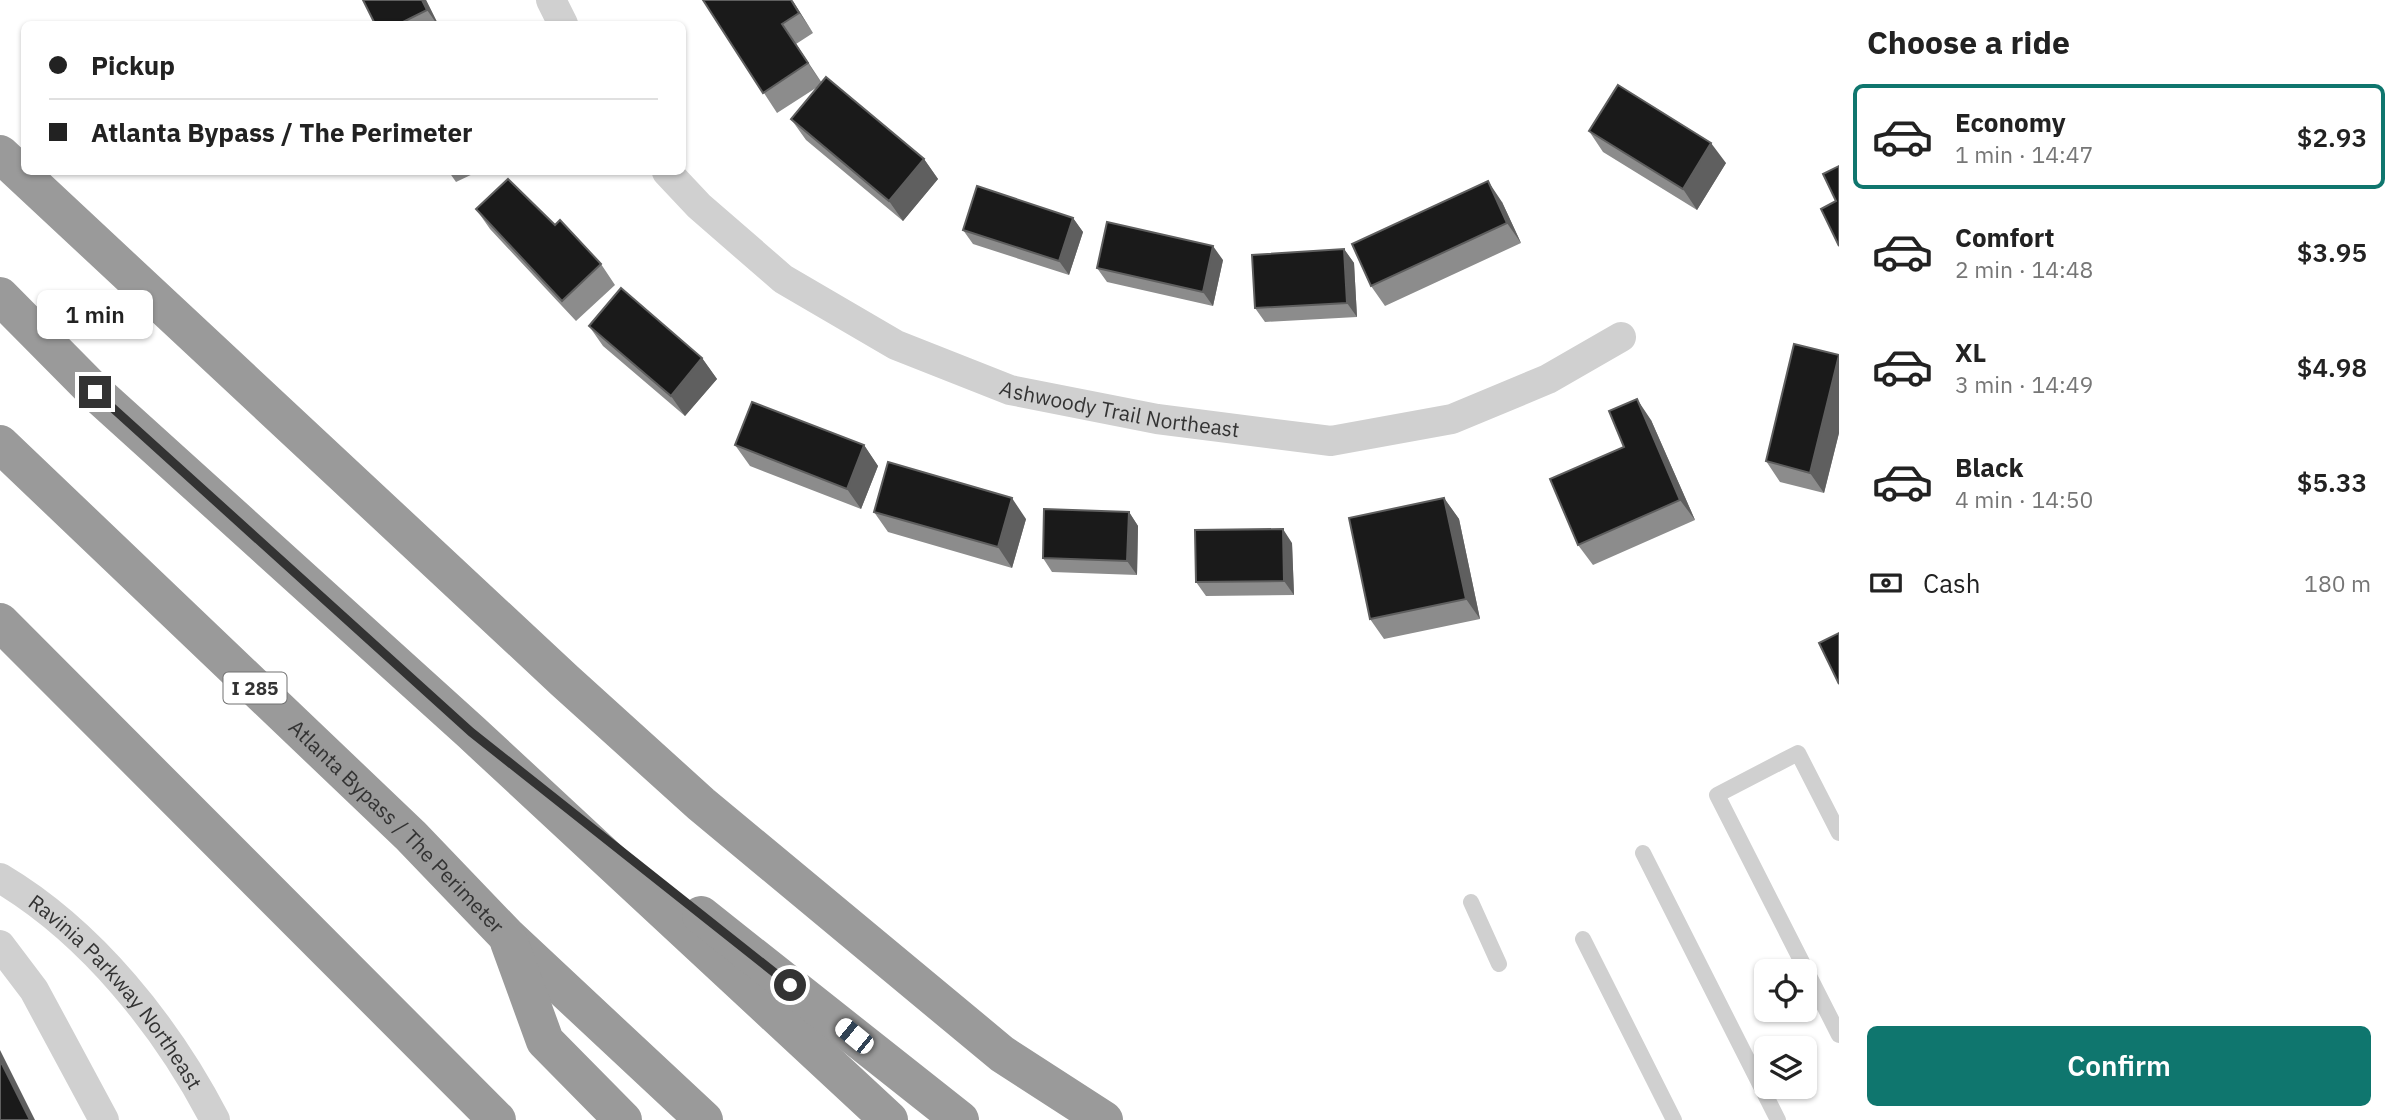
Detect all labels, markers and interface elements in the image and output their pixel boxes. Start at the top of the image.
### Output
text: Choose a ride [1867,21,2070,63]
text: Pickup [91,48,175,82]
icon: car [1871,105,1934,168]
text: Economy [1955,105,2066,139]
text: Atlanta Bypass / The Perimeter [91,115,473,149]
text: $2.93 [2297,120,2367,154]
text: 1 min · 14:47 [1955,139,2093,169]
icon: car [1871,220,1934,283]
text: Comfort [1955,220,2054,254]
text: $3.95 [2297,235,2367,269]
text: 2 min · 14:48 [1955,254,2093,284]
callout: 1 min [37,290,153,340]
text: 1 min [65,299,125,329]
icon: car [1871,335,1934,398]
text: XL [1955,335,1986,369]
text: $4.98 [2297,350,2367,384]
text: 3 min · 14:49 [1955,369,2093,399]
street label: Ashwoody Trail Northeast [996,373,1241,443]
route end [79,376,111,408]
icon: car [1871,450,1934,513]
text: Black [1955,450,2023,484]
text: $5.33 [2297,465,2367,499]
text: 4 min · 14:50 [1955,484,2093,514]
icon: cash [1867,564,1905,602]
text: Cash [1923,566,1980,600]
text: 180 m [2304,568,2371,598]
road number: I 285 [224,673,286,704]
street label: Atlanta Bypass / The Perimeter [283,713,511,939]
street label: Ravinia Parkway Northeast [23,888,209,1094]
map controls [1754,959,1817,1099]
button: locate [1754,959,1817,1022]
route start [774,969,806,1001]
car [832,1015,877,1057]
button: Confirm [1867,1026,2371,1106]
button: layers [1754,1036,1817,1099]

